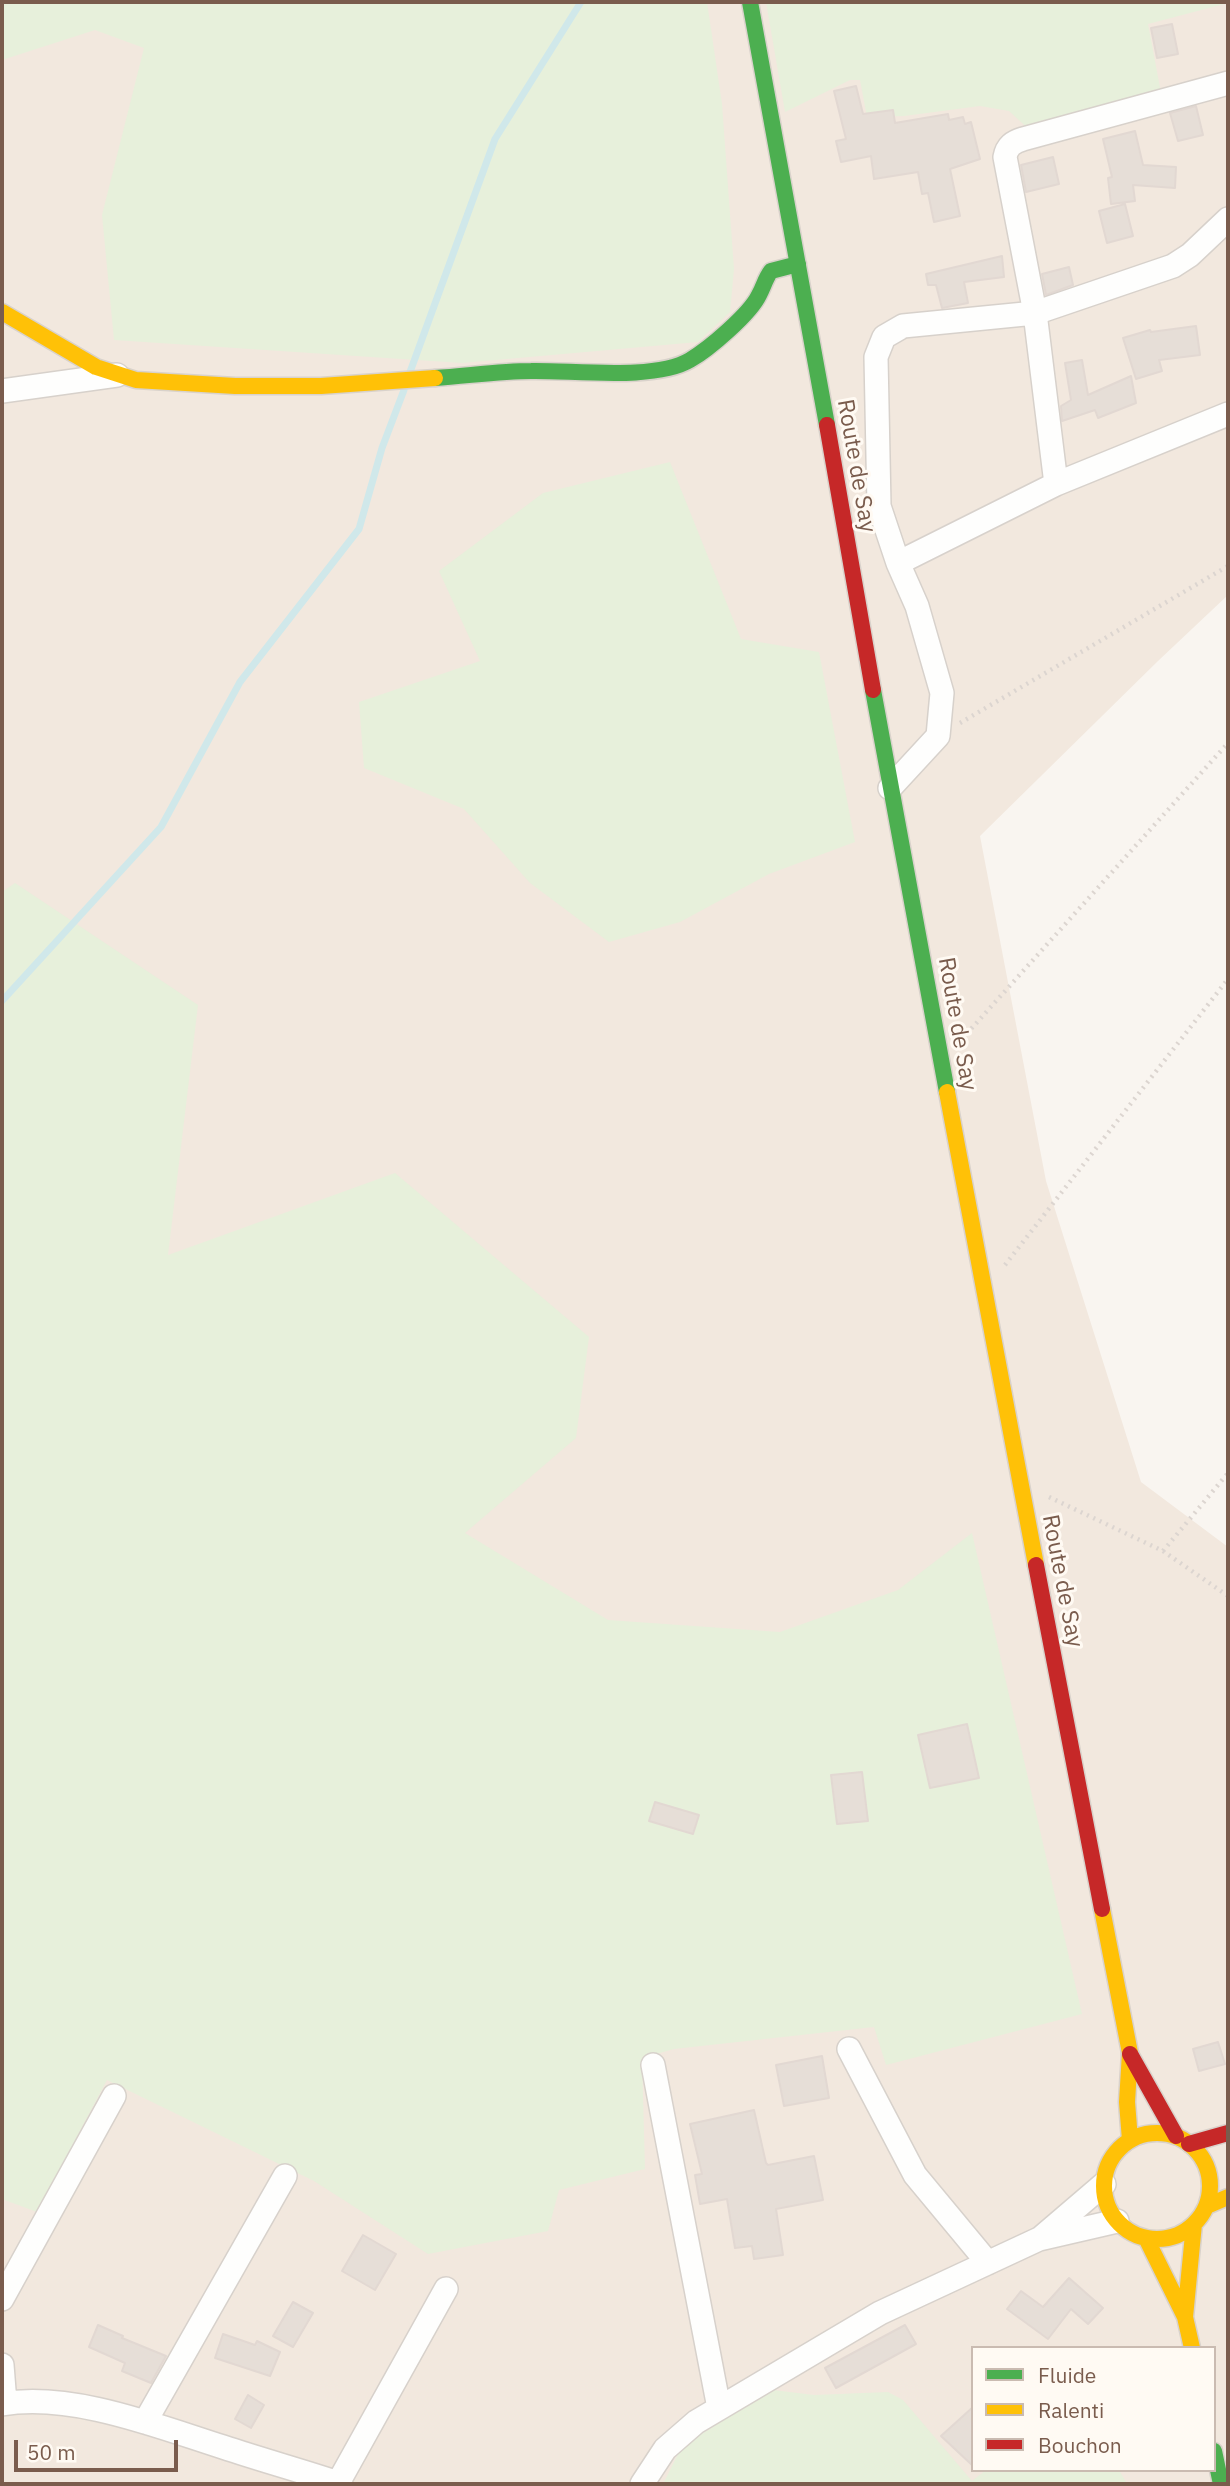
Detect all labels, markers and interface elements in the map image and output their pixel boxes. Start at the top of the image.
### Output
street label: Route de Say [831,397,881,535]
street label: Route de Say [932,955,982,1093]
street label: Route de Say [1036,1512,1088,1650]
legend [971,2346,1216,2472]
text: Fluide [1038,2361,1096,2389]
text: Ralenti [1038,2396,1104,2424]
scale bar [18,2426,182,2470]
text: Bouchon [1038,2431,1122,2459]
text: 50 m [27,2438,76,2466]

